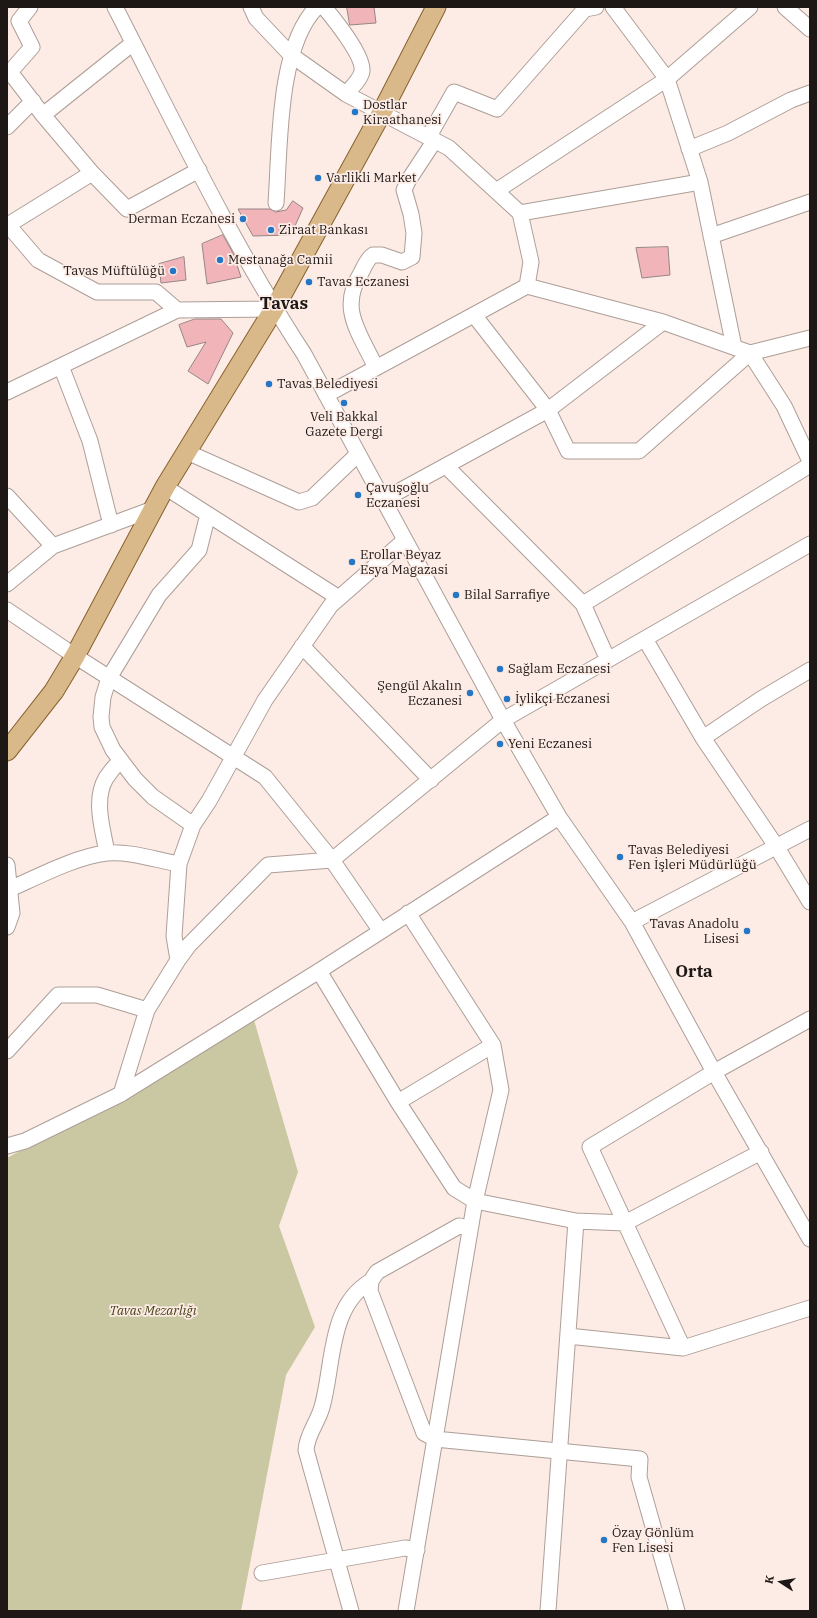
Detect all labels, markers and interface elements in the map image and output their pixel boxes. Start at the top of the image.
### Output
place label: Dostlar Kiraathanesi [363,97,442,128]
marker: Dostlar Kiraathanesi [350,107,360,117]
place label: Varlikli Market [326,170,416,186]
marker: Varlikli Market [313,173,323,183]
place label: Derman Eczanesi [128,211,235,227]
marker: Derman Eczanesi [238,214,248,224]
place label: Ziraat Bankası [279,222,368,238]
marker: Ziraat Bankası [266,225,276,235]
place label: Mestanağa Camii [228,252,333,268]
marker: Mestanağa Camii [215,255,225,265]
place label: Tavas Müftülüğü [63,263,165,279]
marker: Tavas Müftülüğü [168,266,178,276]
place label: Tavas Eczanesi [317,274,409,290]
marker: Tavas Eczanesi [304,277,314,287]
district label: Tavas [260,294,308,314]
place label: Tavas Belediyesi [277,376,378,392]
marker: Tavas Belediyesi [264,379,274,389]
marker: Veli Bakkal Gazete Dergi [339,398,349,408]
place label: Veli Bakkal Gazete Dergi [305,409,383,440]
place label: Çavuşoğlu Eczanesi [366,480,429,511]
marker: Çavuşoğlu Eczanesi [353,490,363,500]
place label: Erollar Beyaz Esya Magazasi [360,547,448,578]
marker: Erollar Beyaz Esya Magazasi [347,557,357,567]
place label: Bilal Sarrafiye [464,587,550,603]
marker: Bilal Sarrafiye [451,590,461,600]
place label: Sağlam Eczanesi [508,661,611,677]
marker: Sağlam Eczanesi [495,664,505,674]
place label: Şengül Akalın Eczanesi [377,678,462,709]
marker: Şengül Akalın Eczanesi [465,688,475,698]
place label: İylikçi Eczanesi [515,691,610,707]
marker: İylikçi Eczanesi [502,694,512,704]
place label: Yeni Eczanesi [508,736,592,752]
marker: Yeni Eczanesi [495,739,505,749]
place label: Tavas Belediyesi Fen İşleri Müdürlüğü [628,842,757,873]
marker: Tavas Belediyesi Fen İşleri Müdürlüğü [615,852,625,862]
place label: Tavas Anadolu Lisesi [649,916,739,947]
marker: Tavas Anadolu Lisesi [742,926,752,936]
district label: Orta [675,962,713,982]
park label: Tavas Mezarlığı [109,1303,197,1319]
place label: Özay Gönlüm Fen Lisesi [612,1525,694,1556]
marker: Özay Gönlüm Fen Lisesi [599,1535,609,1545]
north arrow [761,1562,801,1602]
text: K [762,1574,777,1585]

